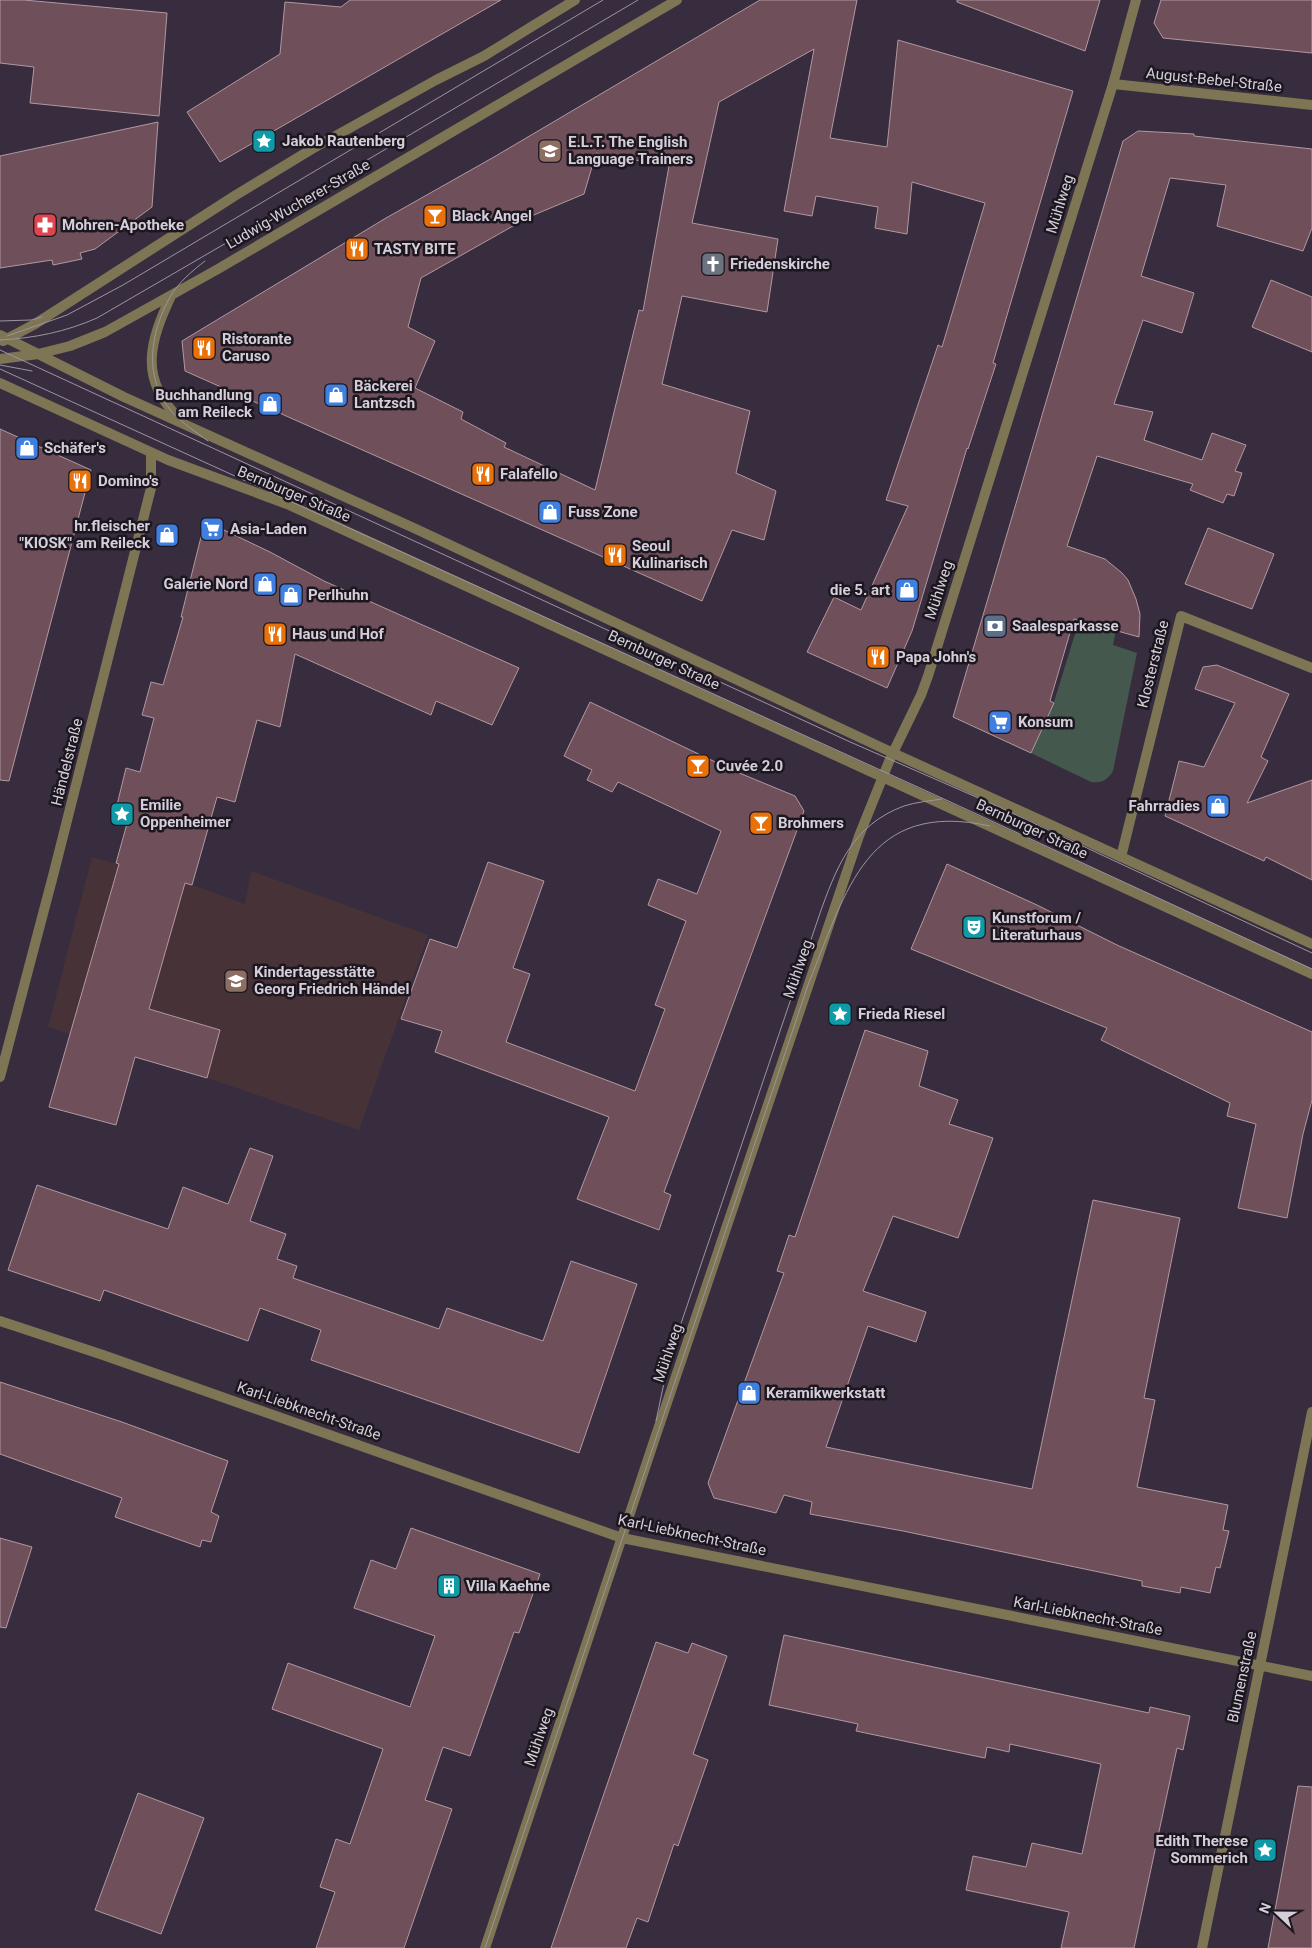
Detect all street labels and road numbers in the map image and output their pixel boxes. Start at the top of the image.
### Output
street label: August-Bebel-Straße [1145,64,1283,96]
street label: Ludwig-Wucherer-Straße [223,155,373,253]
street label: Mühlweg [1042,172,1078,236]
street label: Bernburger Straße [235,462,353,526]
street label: Mühlweg [921,558,957,622]
street label: Klosterstraße [1133,618,1173,710]
street label: Bernburger Straße [605,626,723,694]
street label: Händelstraße [47,716,87,808]
street label: Bernburger Straße [973,795,1091,863]
street label: Mühlweg [780,937,816,1001]
street label: Mühlweg [650,1321,686,1385]
street label: Karl-Liebknecht-Straße [235,1378,383,1444]
street label: Karl-Liebknecht-Straße [616,1510,768,1560]
street label: Karl-Liebknecht-Straße [1012,1593,1164,1639]
street label: Blumenstraße [1224,1630,1260,1724]
street label: Mühlweg [521,1705,557,1769]

